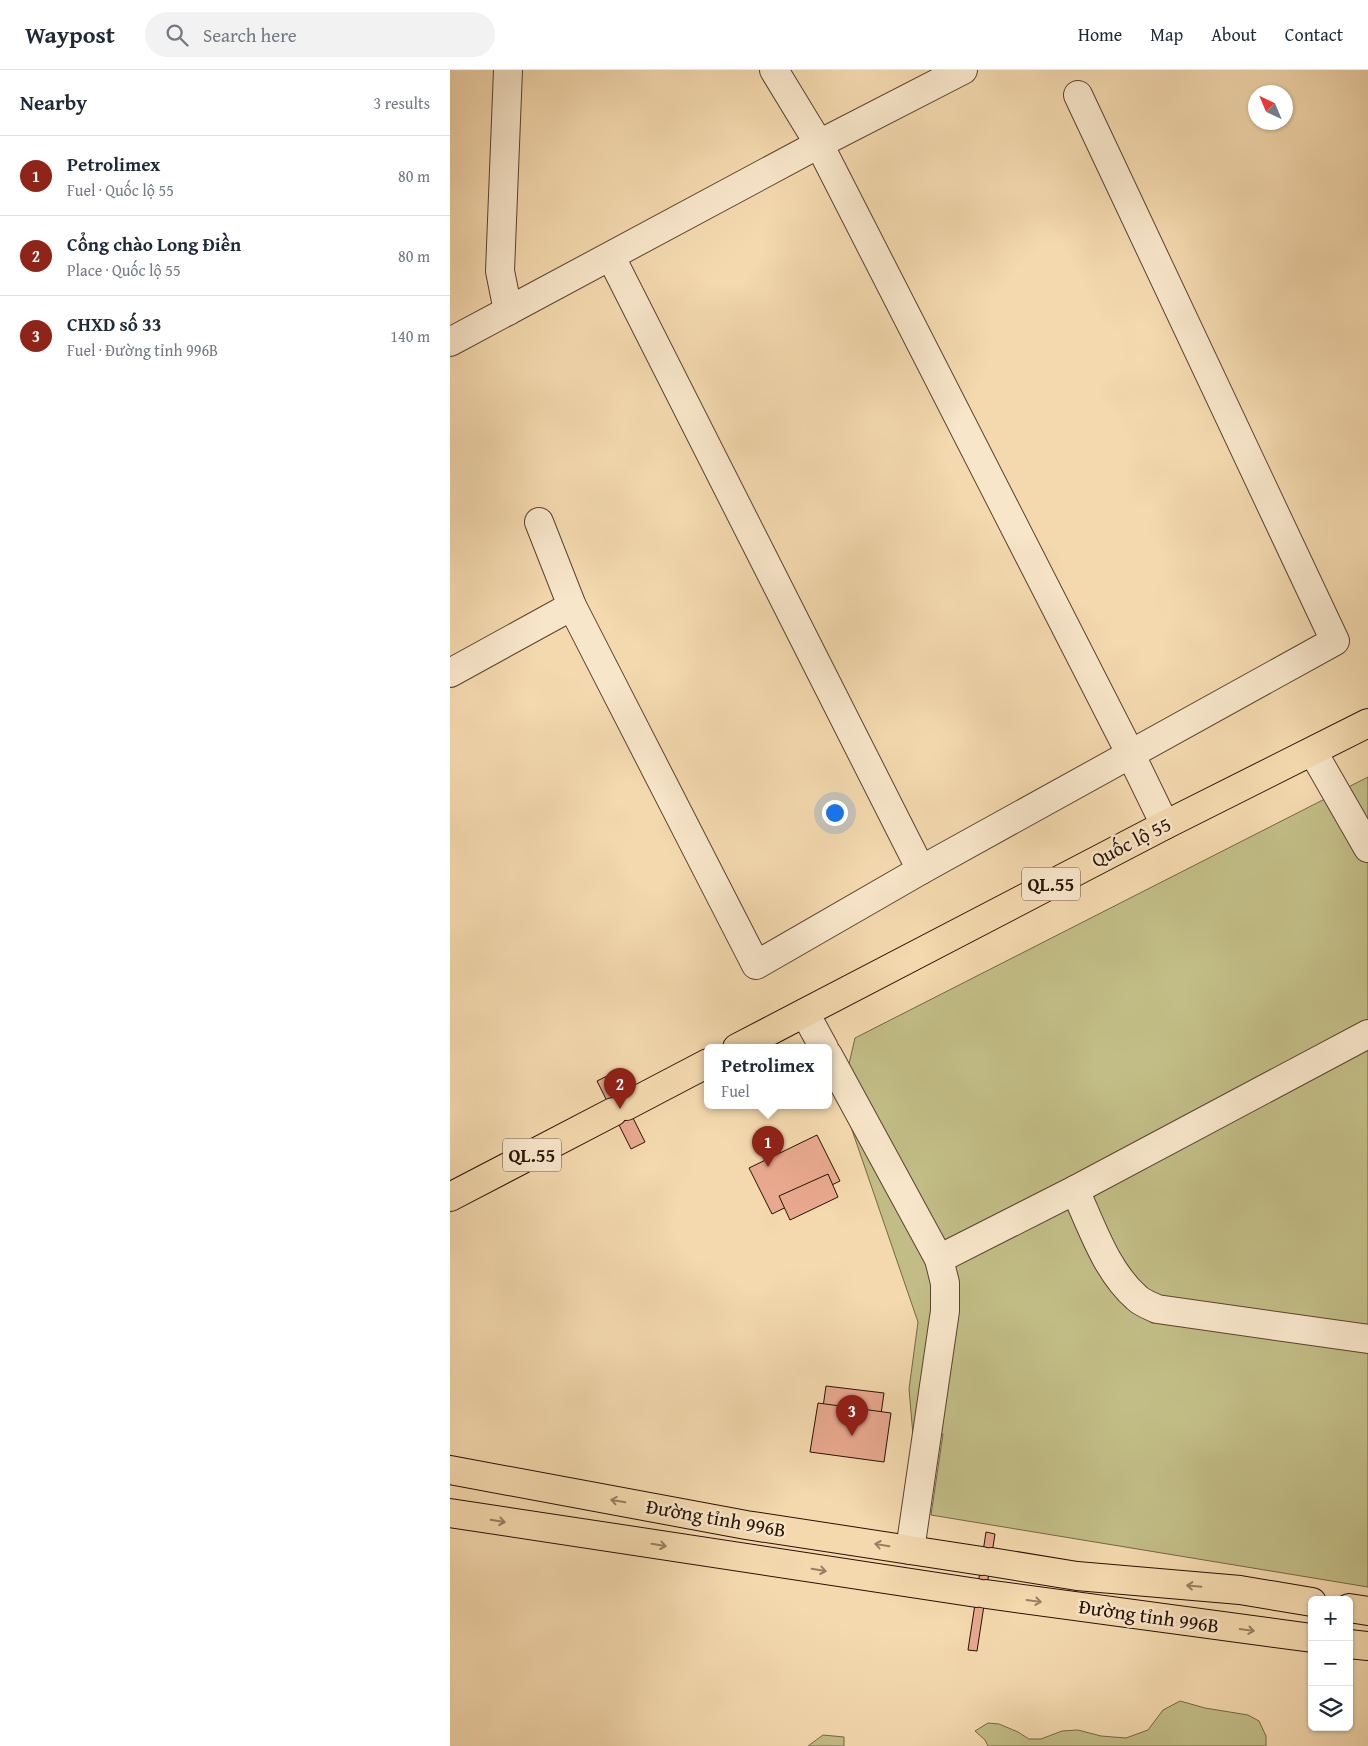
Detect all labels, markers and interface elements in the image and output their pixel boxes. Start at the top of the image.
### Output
search box [145,12,495,57]
text: Waypost [25,17,115,52]
icon: search [163,21,191,49]
text: Search here [203,21,297,49]
text: Home [1078,21,1122,48]
text: Map [1150,21,1183,48]
text: About [1211,21,1257,48]
text: Contact [1285,21,1343,48]
north arrow [1248,85,1293,130]
text: Nearby [20,87,87,118]
text: 3 results [373,91,430,115]
text: Petrolimex [67,150,160,178]
text: 1 [32,164,40,188]
text: 80 m [398,164,430,188]
text: Fuel · Quốc lộ 55 [67,178,174,202]
text: Cổng chào Long Điền [67,230,241,258]
text: 2 [32,244,40,268]
text: 80 m [398,244,430,268]
text: Place · Quốc lộ 55 [67,258,181,282]
text: CHXD số 33 [67,310,162,338]
text: 3 [32,324,40,348]
text: 140 m [390,324,430,348]
text: Fuel · Đường tỉnh 996B [67,338,218,362]
your location [822,800,848,826]
street label: Quốc lộ 55 [1086,809,1176,874]
road number: QL.55 [1022,868,1080,901]
popup [704,1044,832,1109]
text: Petrolimex [721,1051,815,1079]
pin: 2 [604,1068,636,1109]
text: Fuel [721,1079,750,1103]
pin: 1 [752,1126,784,1167]
road number: QL.55 [503,1138,561,1172]
pin: 3 [836,1395,868,1436]
street label: Đường tỉnh 996B [644,1491,788,1544]
one-way arrow [611,1496,627,1505]
one-way arrow [490,1516,506,1526]
one-way arrow [651,1540,667,1550]
one-way arrow [874,1540,890,1550]
one-way arrow [811,1565,827,1575]
one-way arrow [1186,1581,1202,1591]
street label: Đường tỉnh 996B [1077,1591,1221,1640]
one-way arrow [1026,1596,1042,1606]
map controls [1308,1596,1353,1731]
button: + [1308,1596,1353,1641]
one-way arrow [1239,1625,1255,1635]
button: − [1308,1641,1353,1686]
button: layers [1308,1686,1353,1731]

